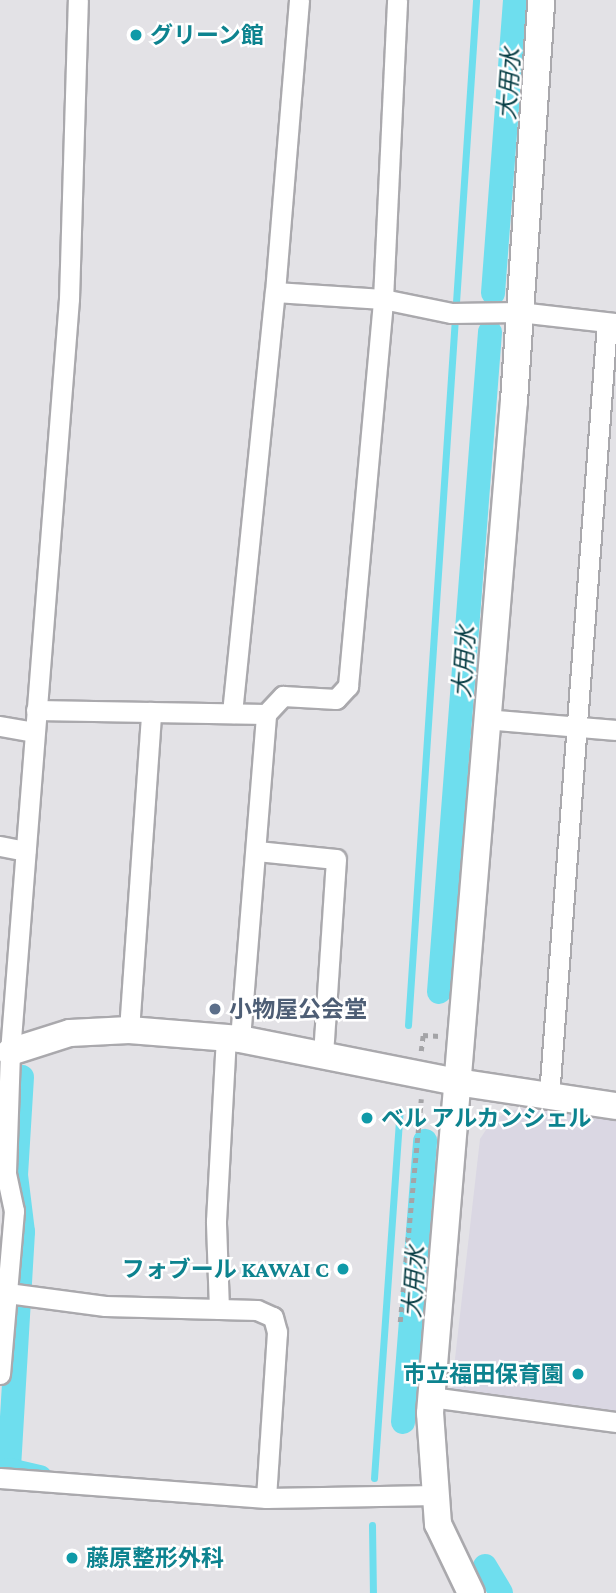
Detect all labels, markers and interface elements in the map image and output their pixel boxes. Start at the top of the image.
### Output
place label: グリーン館 [150,21,265,49]
marker: グリーン館 [128,27,144,43]
water label: 大用水 [492,47,526,121]
water label: 大用水 [447,625,481,699]
place label: 小物屋公会堂 [229,995,367,1023]
marker: 小物屋公会堂 [207,1001,223,1017]
place label: ベル アルカンシェル [381,1104,592,1132]
marker: ベル アルカンシェル [359,1110,375,1126]
water label: 大用水 [397,1245,431,1319]
place label: フォブール KAWAI C [122,1255,329,1283]
marker: フォブール KAWAI C [335,1261,351,1277]
place label: 市立福田保育園 [403,1360,564,1388]
marker: 市立福田保育園 [570,1366,586,1382]
place label: 藤原整形外科 [86,1544,224,1572]
marker: 藤原整形外科 [64,1550,80,1566]

